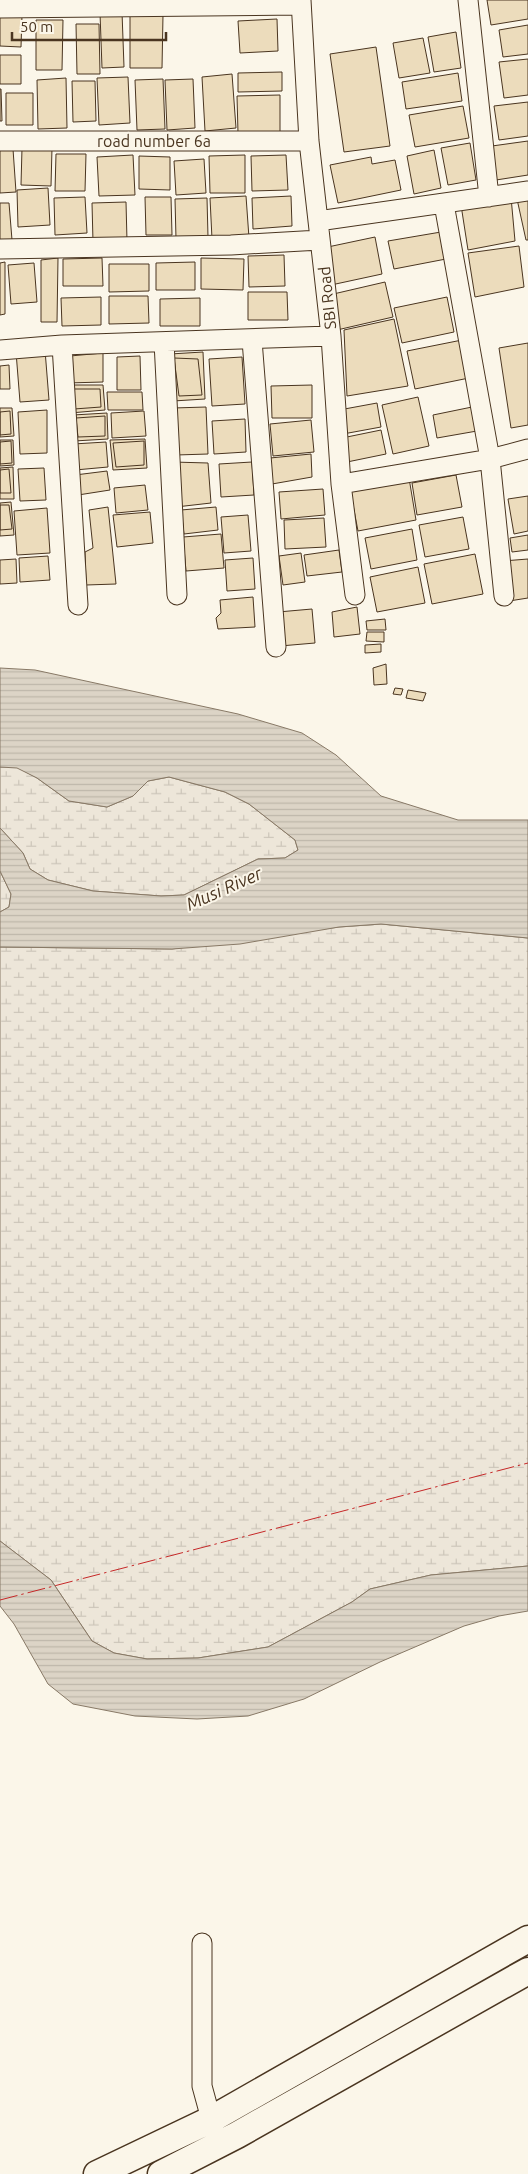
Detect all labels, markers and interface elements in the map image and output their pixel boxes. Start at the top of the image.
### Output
scale bar [12,10,166,42]
text: 50 m [20,18,53,35]
street label: road number 6a [97,132,211,150]
street label: SBI Road [315,266,339,330]
water label: Musi River [182,862,266,914]

